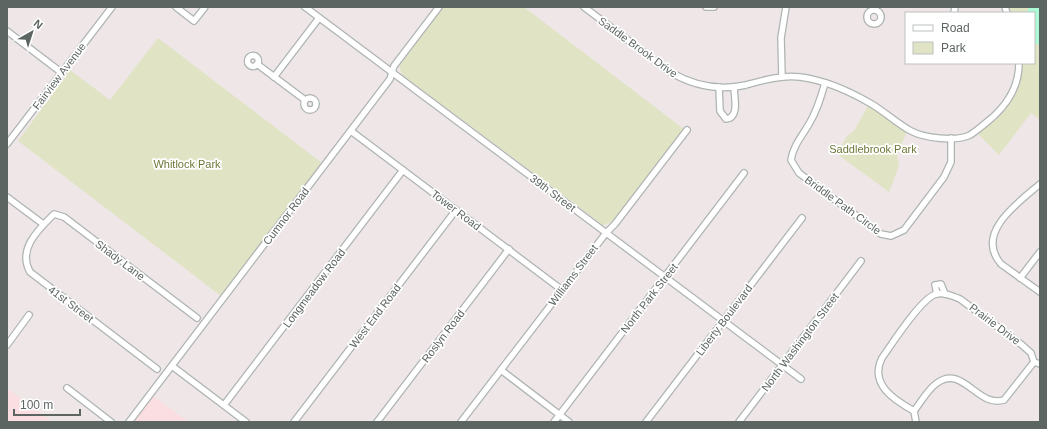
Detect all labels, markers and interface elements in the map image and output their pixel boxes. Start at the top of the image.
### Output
north arrow [12,12,52,52]
legend [905,12,1035,64]
street label: Saddle Brook Drive [596,14,680,80]
text: N [31,17,45,31]
text: Road [941,21,970,35]
street label: Fairview Avenue [30,40,88,112]
text: Park [941,41,967,55]
park label: Saddlebrook Park [829,143,917,155]
park label: Whitlock Park [153,158,221,170]
street label: 39th Street [528,172,578,214]
street label: Briddle Path Circle [803,173,883,237]
street label: Cumnor Road [261,185,311,247]
street label: Tower Road [429,188,483,232]
street label: Shady Lane [93,238,147,282]
street label: Williams Street [546,242,600,308]
street label: Longmeadow Road [280,246,348,330]
street label: North Park Street [618,261,680,335]
street label: West End Road [347,282,403,350]
street label: Liberty Boulevard [693,282,755,358]
street label: 41st Street [46,283,96,325]
street label: North Washington Street [759,290,841,394]
street label: Prairie Drive [967,301,1023,347]
street label: Roslyn Road [419,307,467,365]
scale bar [14,391,80,417]
text: 100 m [20,398,53,412]

